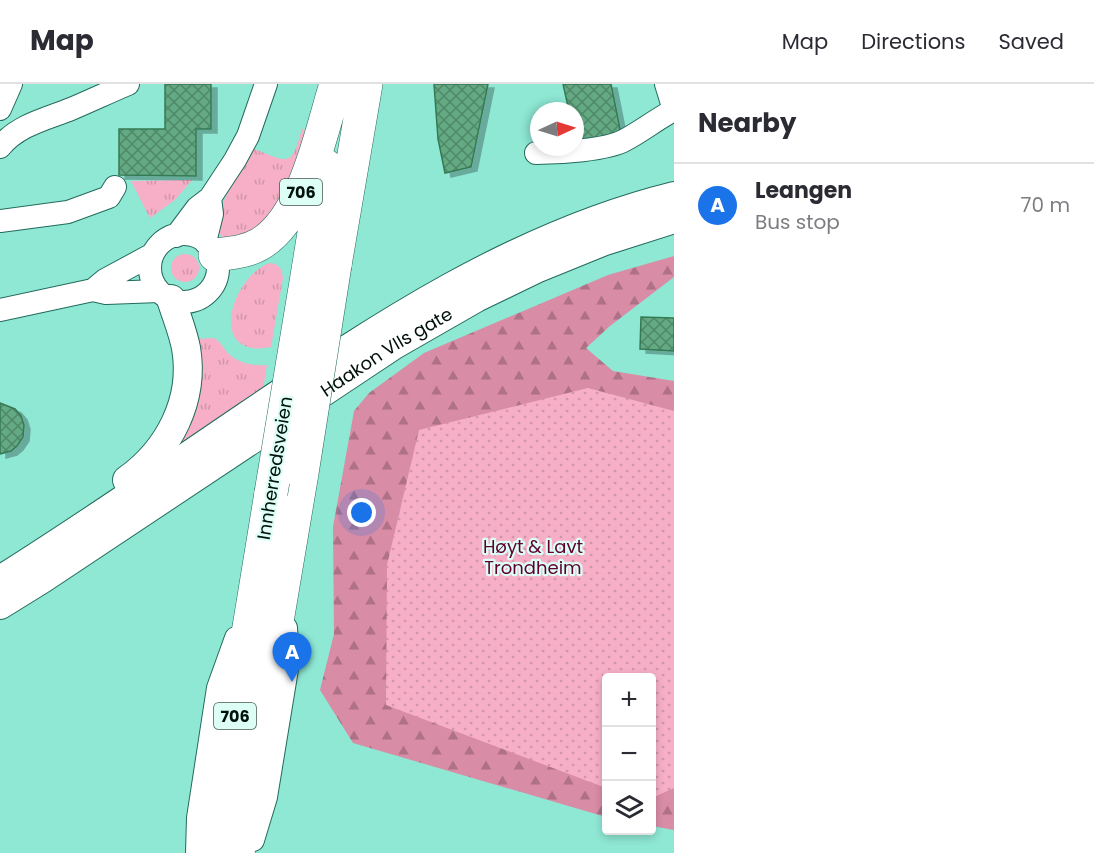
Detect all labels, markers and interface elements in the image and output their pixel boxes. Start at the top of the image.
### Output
text: Map [30,21,94,60]
text: Map [782,27,828,56]
text: Directions [861,27,965,56]
text: Saved [998,27,1064,56]
north arrow [530,102,584,156]
text: Nearby [698,105,796,141]
text: Leangen [755,175,852,206]
road number: 706 [280,179,322,205]
text: A [710,191,725,219]
text: 70 m [1021,191,1070,219]
text: Bus stop [755,208,840,236]
street label: Haakon VIIs gate [315,301,457,402]
street label: Innherredsveien [251,395,298,541]
your location [347,498,376,527]
park label: Høyt & Lavt Trondheim [483,534,583,580]
pin: A [272,632,312,682]
map controls [602,673,656,835]
button: + [602,673,656,727]
road number: 706 [214,703,256,729]
button: − [602,727,656,781]
button: layers [602,781,656,835]

